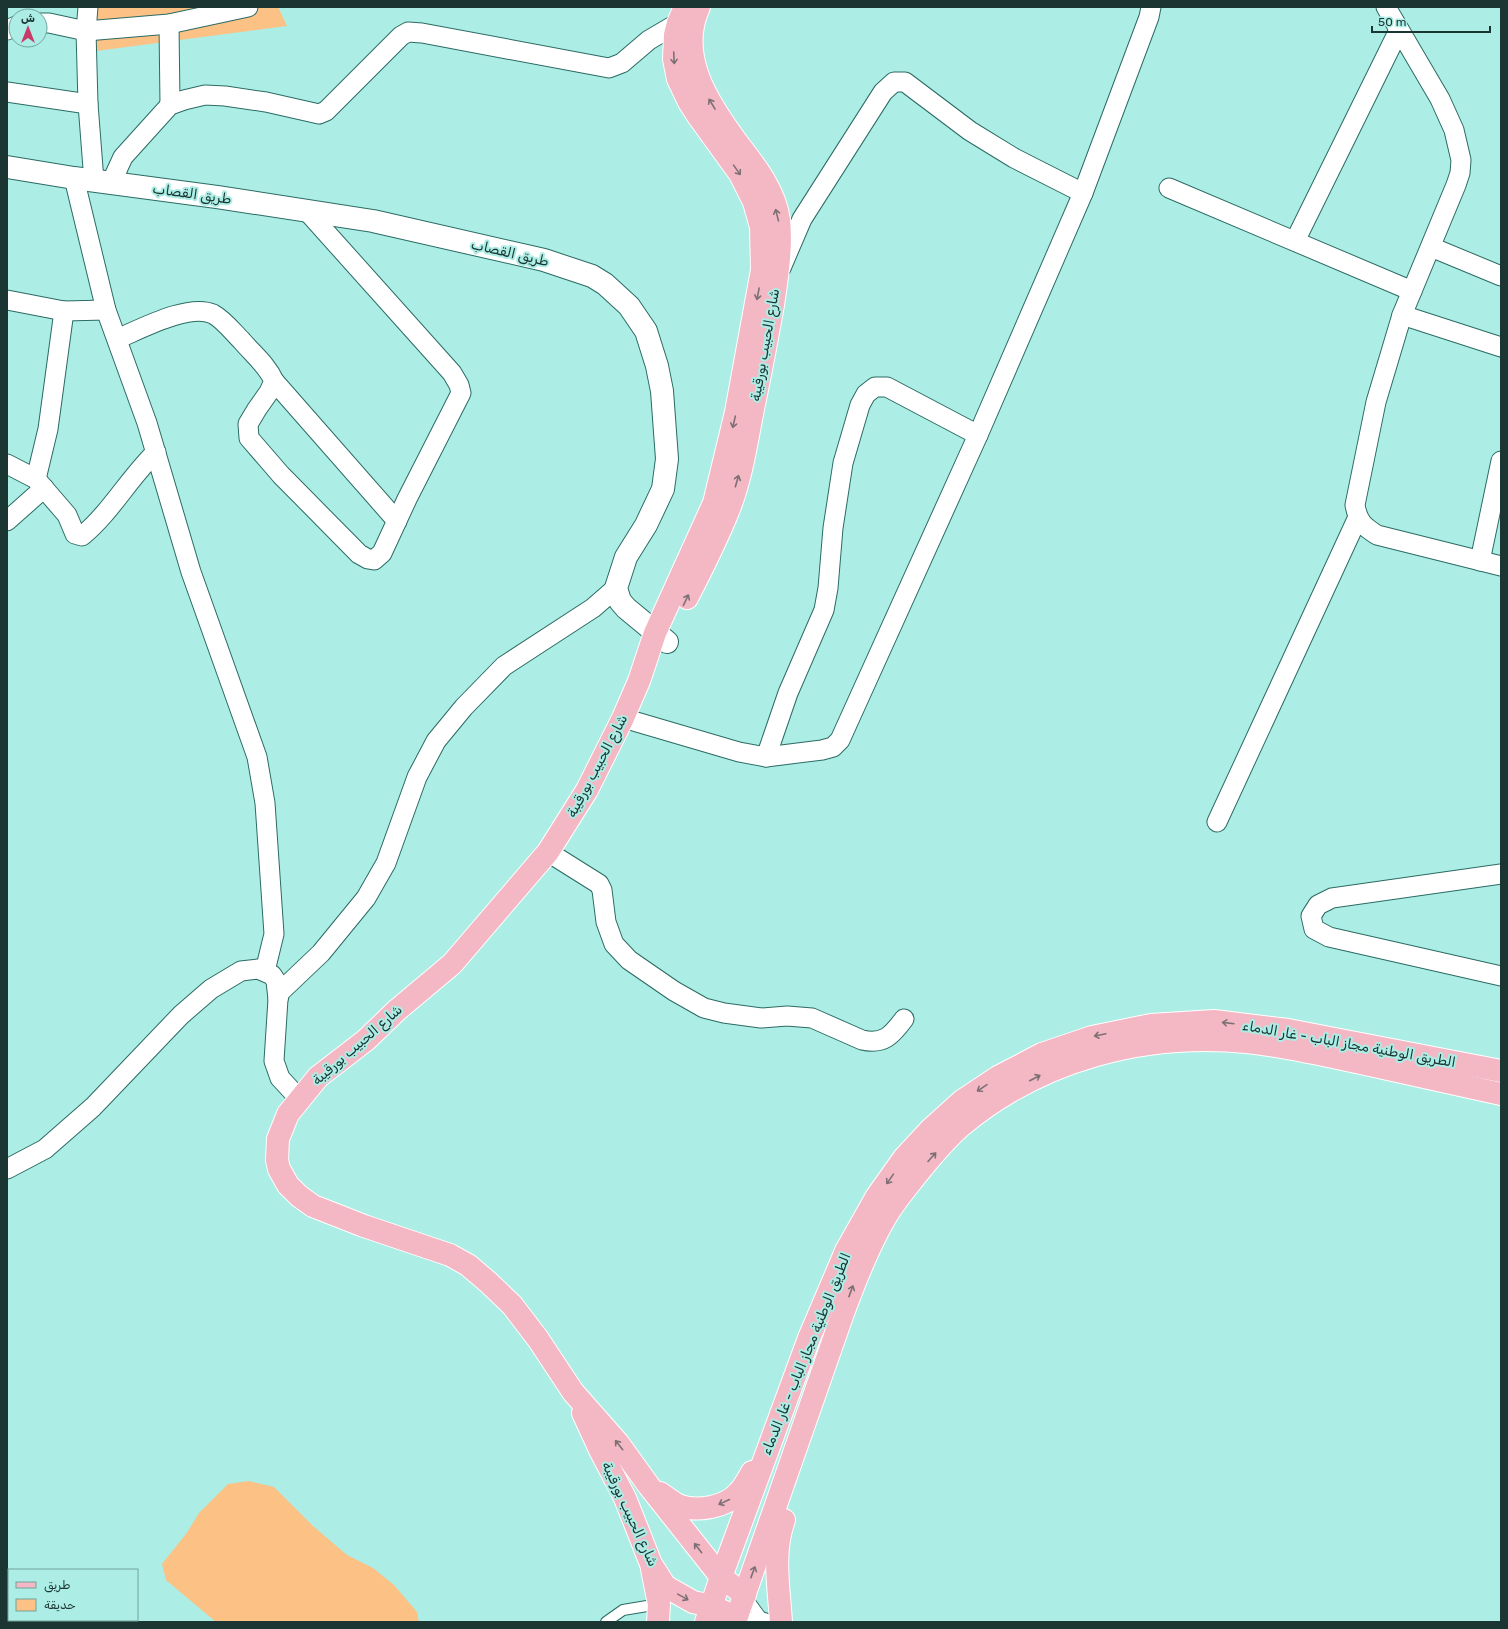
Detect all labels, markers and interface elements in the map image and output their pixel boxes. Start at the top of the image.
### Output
north arrow [8,8,48,48]
scale bar [1372,8,1490,34]
text: ش [21,12,35,25]
text: 50 m [1378,15,1406,29]
one-way arrow [671,51,678,64]
one-way arrow [707,98,715,110]
one-way arrow [733,164,741,175]
street label: طريق القصاب [152,180,233,208]
one-way arrow [773,209,781,222]
street label: طريق القصاب [469,236,551,270]
street label: شارع الحبيب بورقيبة [747,287,785,403]
one-way arrow [753,287,761,300]
one-way arrow [729,415,737,428]
one-way arrow [734,474,742,487]
one-way arrow [683,594,691,606]
street label: شارع الحبيب بورقيبة [563,712,633,821]
street label: شارع الحبيب بورقيبة [308,1001,407,1090]
street label: الطريق الوطنية مجاز الباب - غار الدماء [1241,1017,1457,1071]
one-way arrow [1222,1019,1235,1027]
one-way arrow [1093,1032,1106,1040]
one-way arrow [1029,1074,1041,1082]
one-way arrow [977,1084,988,1092]
one-way arrow [928,1151,937,1162]
one-way arrow [886,1173,894,1184]
street label: الطريق الوطنية مجاز الباب - غار الدماء [758,1250,854,1458]
one-way arrow [848,1285,856,1297]
one-way arrow [615,1439,623,1450]
street label: شارع الحبيب بورقيبة [596,1459,662,1570]
one-way arrow [718,1499,730,1506]
one-way arrow [694,1542,702,1553]
one-way arrow [750,1567,758,1579]
legend [8,1569,138,1621]
text: طريق [44,1578,70,1593]
one-way arrow [676,1593,688,1601]
text: حديقة [44,1598,76,1612]

